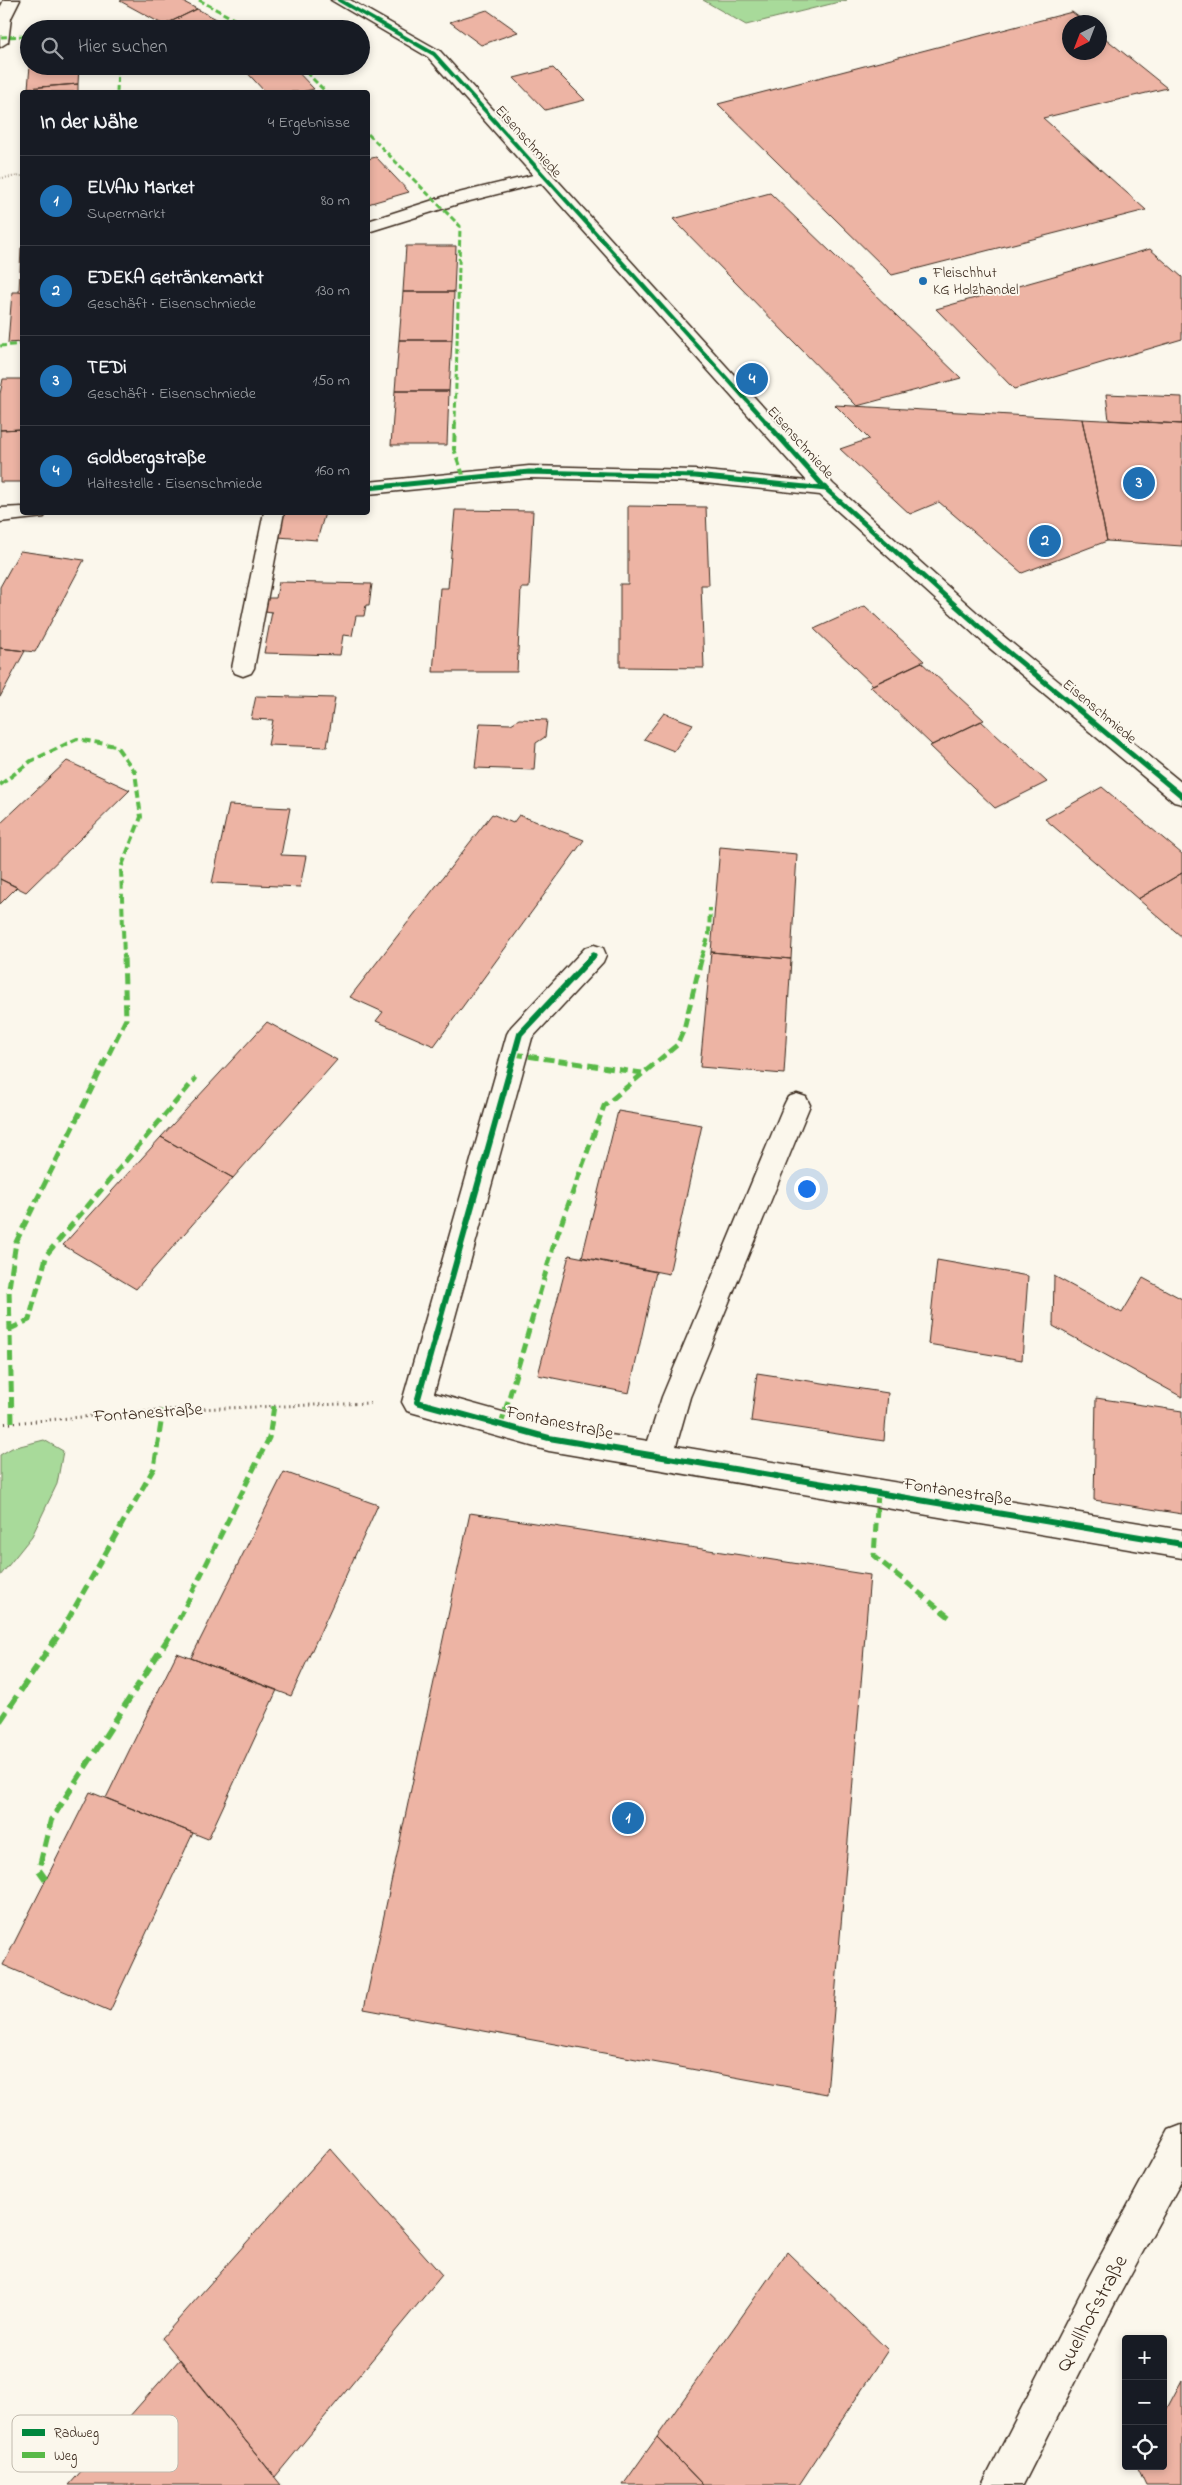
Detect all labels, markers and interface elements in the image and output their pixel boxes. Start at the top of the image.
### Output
north arrow [1062,15,1107,60]
search box [20,20,370,75]
icon: search [38,34,66,62]
text: Hier suchen [78,34,167,61]
street label: Eisenschmiede [490,100,567,183]
text: In der Nähe [40,108,138,138]
text: 4 Ergebnisse [268,111,350,135]
text: ELVAN Market [87,175,195,202]
text: 1 [53,189,59,213]
text: 80 m [321,189,350,213]
text: Supermarkt [87,202,166,226]
place label: Fleischhut KG Holzhandel [932,262,1019,301]
text: EDEKA Getränkemarkt [87,265,264,292]
marker: Fleischhut KG Holzhandel [917,275,929,287]
text: 2 [52,279,60,303]
text: 130 m [315,279,350,303]
text: Geschäft · Eisenschmiede [87,292,256,316]
text: TEDi [87,355,127,382]
pin: 4 [736,360,768,398]
text: 3 [53,369,59,393]
text: 150 m [312,369,350,393]
text: Geschäft · Eisenschmiede [87,382,256,406]
street label: Eisenschmiede [762,401,839,484]
text: Goldbergstraße [87,445,206,472]
text: 4 [53,459,59,483]
text: 160 m [315,459,350,483]
pin: 3 [1123,464,1155,502]
text: Haltestelle · Eisenschmiede [87,472,262,496]
pin: 2 [1029,522,1061,560]
street label: Eisenschmiede [1057,674,1142,750]
your location [794,1176,820,1202]
street label: Fontanestraße [92,1397,204,1431]
street label: Fontanestraße [503,1400,616,1448]
street label: Fontanestraße [901,1471,1014,1514]
pin: 1 [612,1799,644,1837]
street label: Quellhofstraße [1049,2250,1136,2378]
map controls [1122,2335,1167,2470]
button: + [1122,2335,1167,2380]
button: − [1122,2380,1167,2425]
legend [12,2415,178,2472]
text: Radweg [54,2423,99,2445]
button: locate [1122,2425,1167,2470]
text: Weg [54,2446,77,2468]

